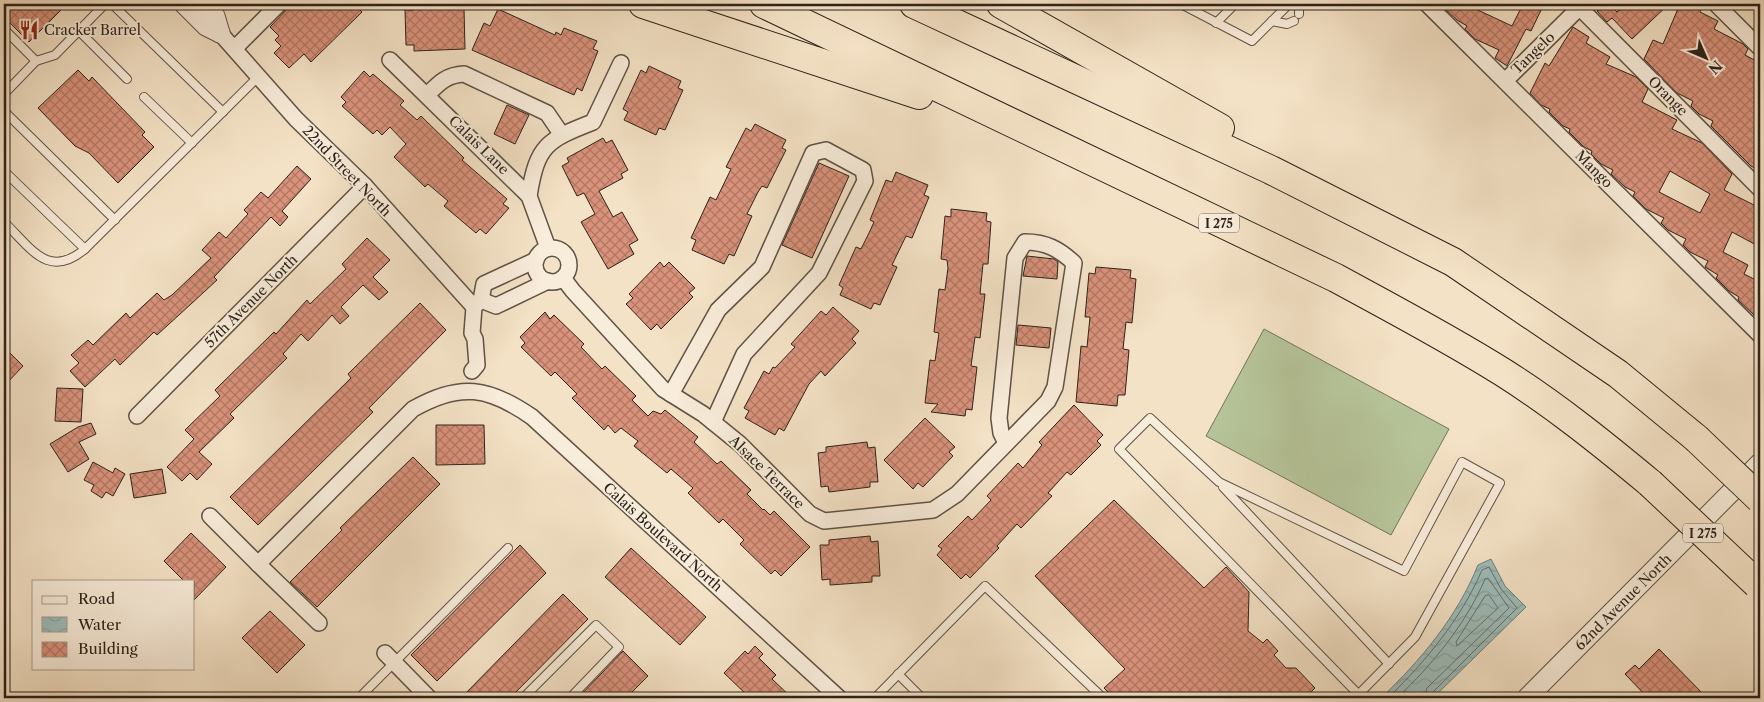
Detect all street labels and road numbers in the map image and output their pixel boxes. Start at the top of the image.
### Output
street label: Tangelo [1508,28,1558,78]
street label: Orange [1644,72,1692,120]
street label: Calais Lane [445,112,513,178]
street label: 22nd Street North [299,122,395,221]
street label: Mango [1571,146,1617,192]
road number: I 275 [1199,214,1239,232]
street label: 57th Avenue North [201,251,301,351]
street label: Alsace Terrace [725,431,809,513]
street label: Calais Boulevard North [600,479,727,596]
road number: I 275 [1683,524,1723,542]
street label: 62nd Avenue North [1571,550,1675,654]

